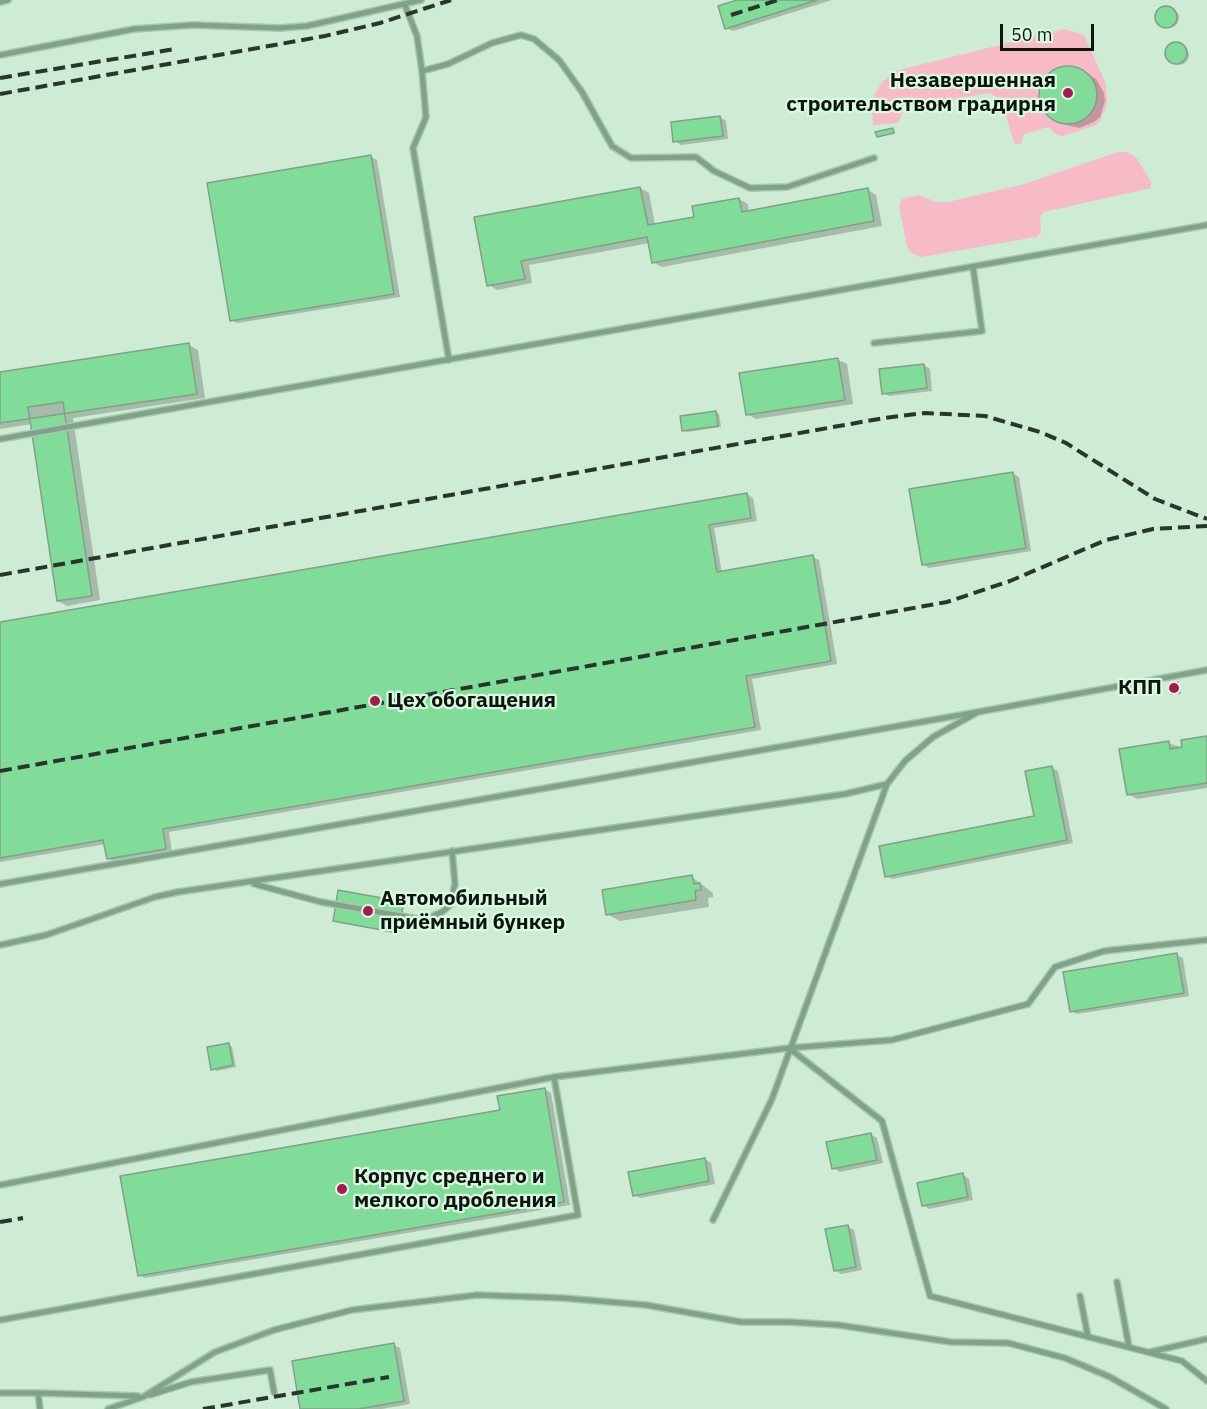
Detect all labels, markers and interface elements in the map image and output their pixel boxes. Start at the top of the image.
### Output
scale bar [1003,12,1098,50]
text: 50 m [1011,23,1053,46]
place label: Незавершенная строительством градирня [786,68,1056,118]
marker: Незавершенная строительством градирня [1061,86,1075,100]
place label: КПП [1118,675,1162,701]
marker: КПП [1167,681,1181,695]
place label: Цех обогащения [387,688,556,714]
marker: Цех обогащения [368,694,382,708]
place label: Автомобильный приёмный бункер [380,886,565,936]
marker: Автомобильный приёмный бункер [361,904,375,918]
place label: Корпус среднего и мелкого дробления [354,1164,557,1214]
marker: Корпус среднего и мелкого дробления [335,1182,349,1196]

